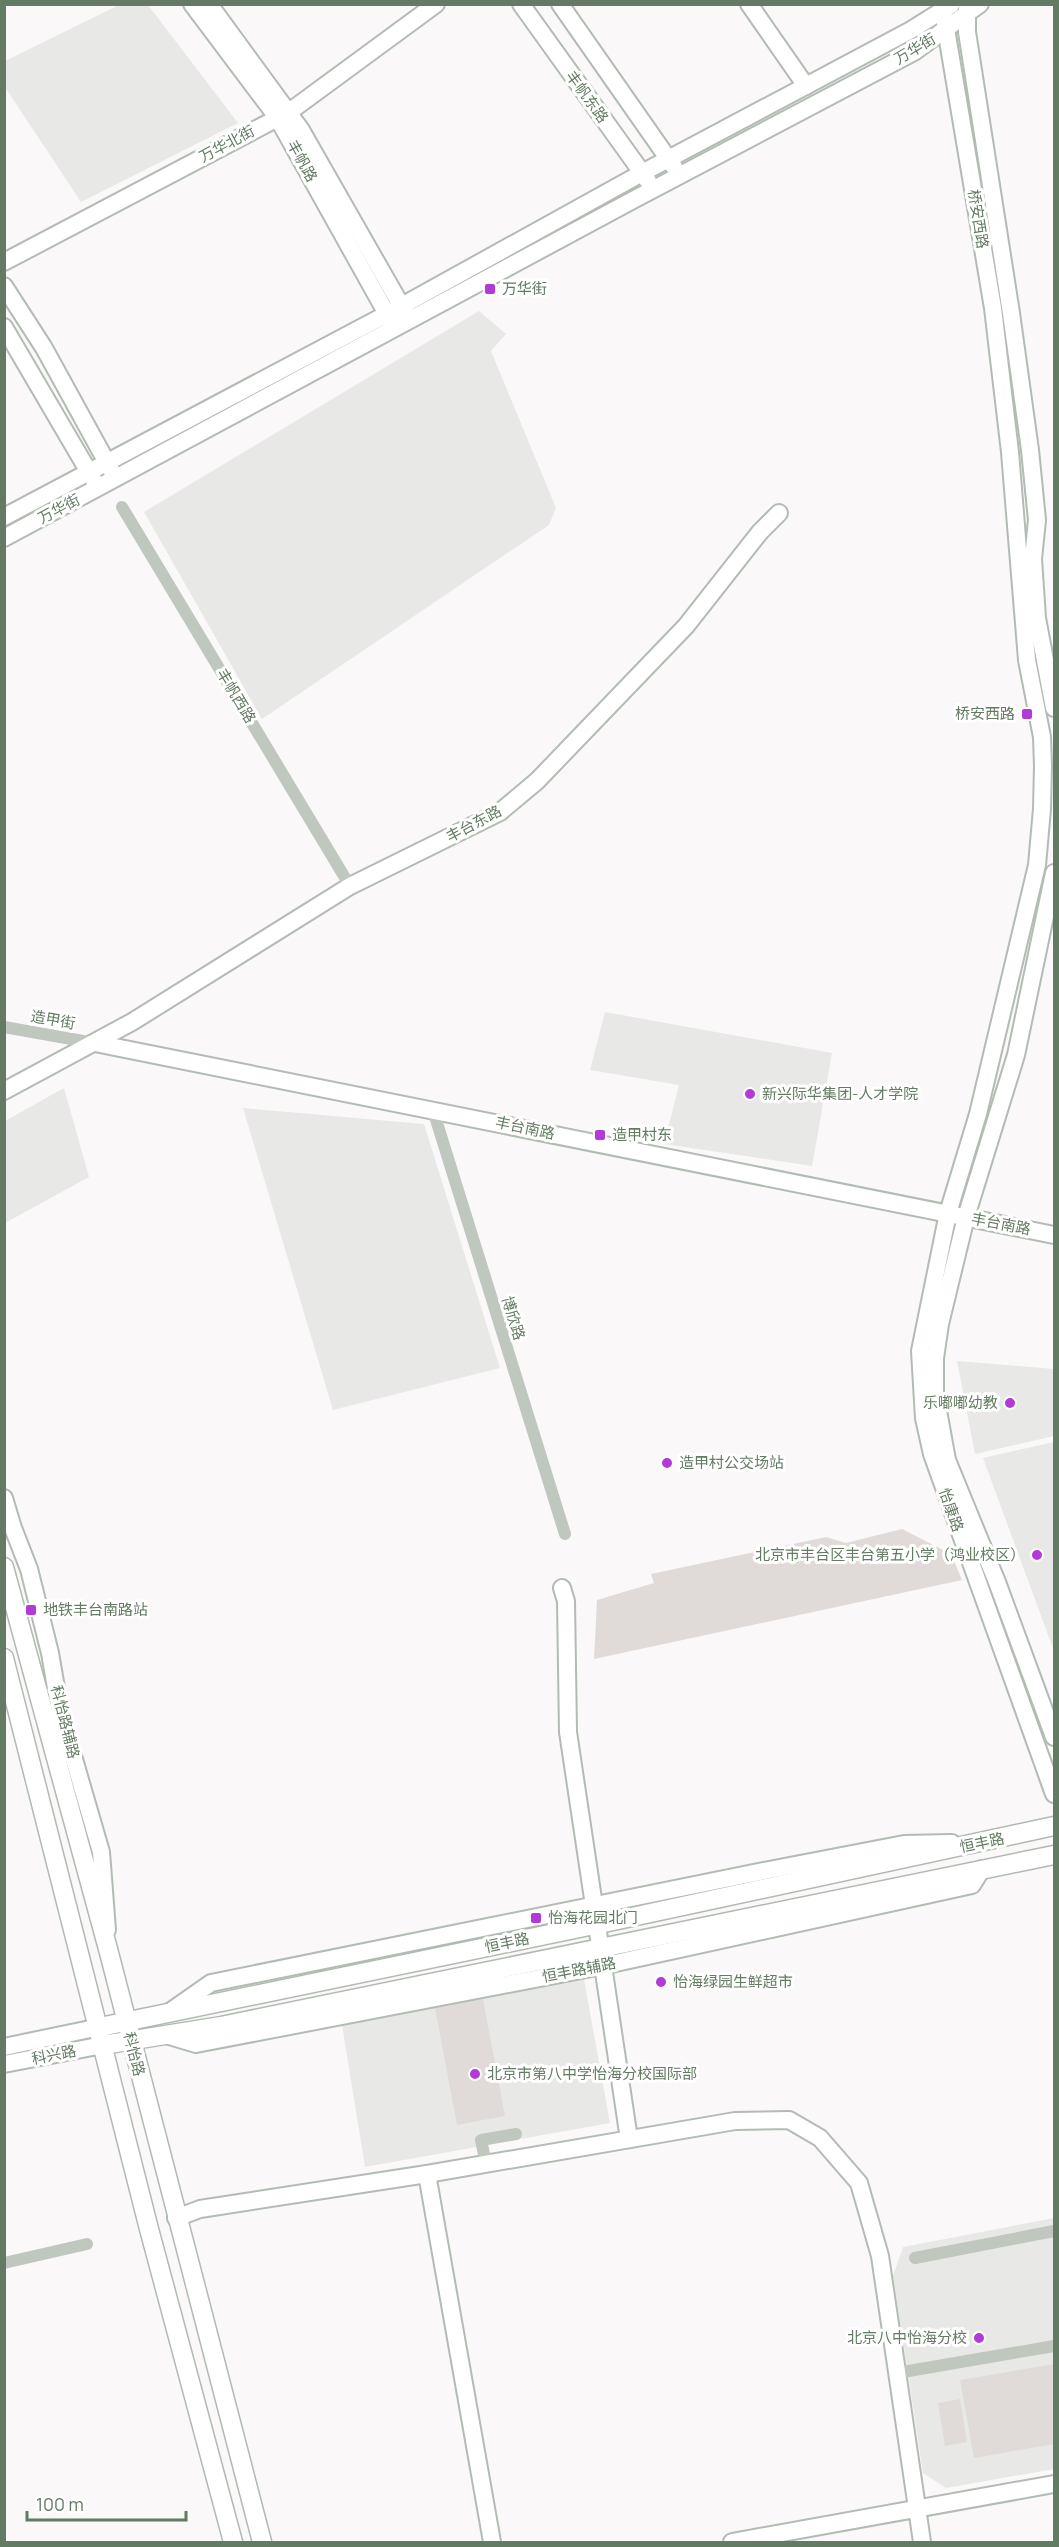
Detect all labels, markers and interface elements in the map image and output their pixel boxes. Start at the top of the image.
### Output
street label: 万华街 [890,28,939,69]
street label: 丰帆东路 [561,66,614,127]
street label: 万华北街 [195,120,258,167]
street label: 丰帆路 [282,136,323,186]
street label: 桥安西路 [963,188,994,250]
place label: 万华街 [502,278,547,299]
marker: 万华街 [483,282,497,296]
street label: 万华街 [34,489,84,528]
street label: 丰帆西路 [212,665,261,727]
place label: 桥安西路 [955,703,1015,724]
marker: 桥安西路 [1020,707,1034,721]
street label: 丰台东路 [442,800,505,847]
street label: 造甲街 [29,1005,77,1034]
place label: 新兴际华集团-人才学院 [762,1083,918,1104]
marker: 新兴际华集团-人才学院 [743,1087,757,1101]
street label: 丰台南路 [494,1111,557,1144]
place label: 造甲村东 [612,1124,672,1145]
marker: 造甲村东 [593,1128,607,1142]
street label: 丰台南路 [970,1207,1033,1240]
street label: 博欣路 [497,1293,530,1342]
place label: 乐嘟嘟幼教 [923,1392,998,1413]
marker: 乐嘟嘟幼教 [1003,1396,1017,1410]
place label: 造甲村公交场站 [679,1452,784,1473]
marker: 造甲村公交场站 [660,1456,674,1470]
street label: 怡康路 [934,1485,969,1535]
place label: 北京市丰台区丰台第五小学（鸿业校区） [755,1544,1025,1565]
marker: 北京市丰台区丰台第五小学（鸿业校区） [1030,1548,1044,1562]
place label: 地铁丰台南路站 [43,1599,148,1620]
marker: 地铁丰台南路站 [24,1603,38,1617]
street label: 科怡路辅路 [46,1683,85,1761]
street label: 恒丰路 [958,1828,1006,1857]
place label: 怡海花园北门 [548,1907,638,1928]
marker: 怡海花园北门 [529,1911,543,1925]
street label: 恒丰路 [483,1928,531,1957]
street label: 恒丰路辅路 [540,1952,618,1987]
place label: 怡海绿园生鲜超市 [673,1971,793,1992]
marker: 怡海绿园生鲜超市 [654,1975,668,1989]
street label: 科怡路 [119,2029,150,2078]
street label: 科兴路 [30,2040,78,2069]
place label: 北京市第八中学怡海分校国际部 [487,2063,697,2084]
marker: 北京市第八中学怡海分校国际部 [468,2067,482,2081]
place label: 北京八中怡海分校 [847,2327,967,2348]
marker: 北京八中怡海分校 [972,2331,986,2345]
scale bar [27,2484,186,2522]
text: 100 m [36,2492,84,2516]

